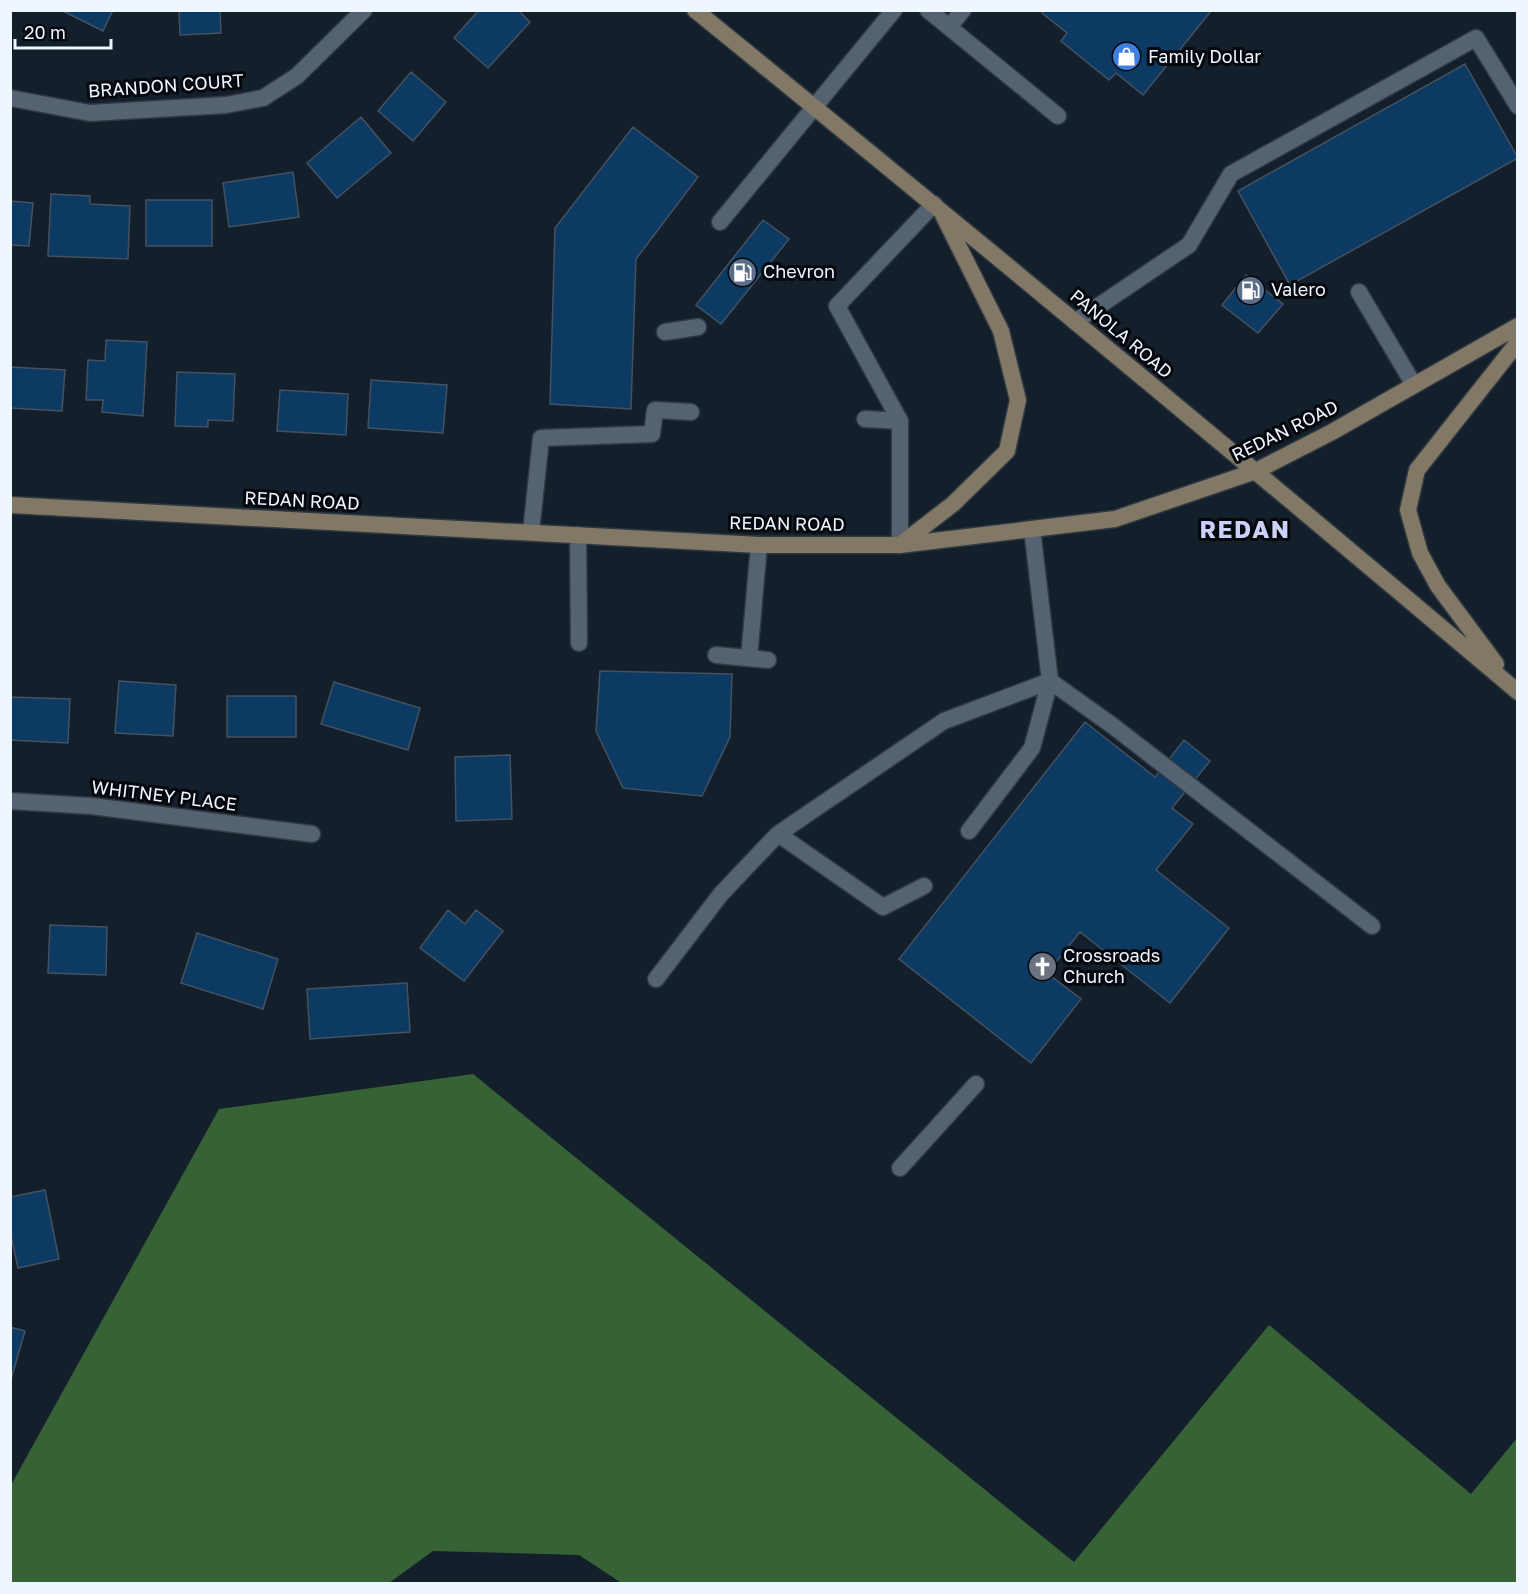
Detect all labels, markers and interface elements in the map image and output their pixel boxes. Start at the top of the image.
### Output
scale bar [15,12,111,50]
text: 20 m [24,21,66,43]
shop icon: Family Dollar [1111,41,1143,73]
place label: Family Dollar [1148,45,1261,67]
street label: BRANDON COURT [87,69,245,101]
fuel station icon: Chevron [726,256,758,288]
place label: Chevron [763,260,835,282]
fuel station icon: Valero [1234,274,1266,306]
place label: Valero [1271,278,1326,300]
street label: PANOLA ROAD [1066,284,1177,382]
street label: REDAN ROAD [1228,395,1341,465]
street label: REDAN ROAD [244,486,360,514]
street label: REDAN ROAD [729,511,845,535]
district label: REDAN [1199,514,1291,543]
street label: WHITNEY PLACE [90,775,238,815]
place label: Crossroads Church [1063,944,1160,987]
church icon: Crossroads Church [1026,950,1058,982]

